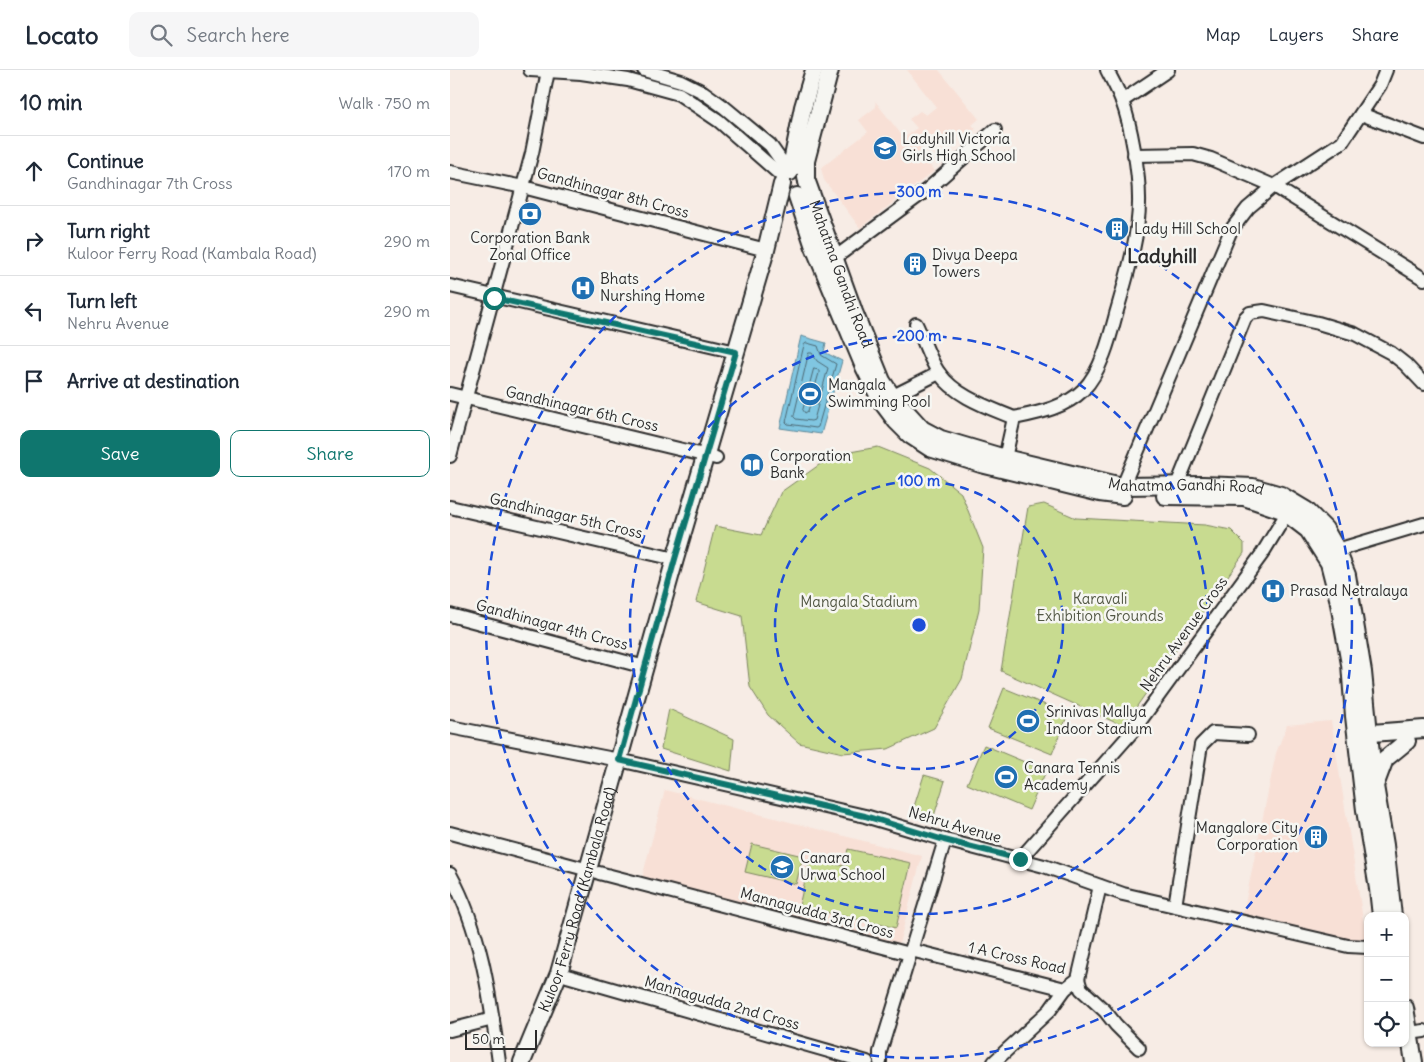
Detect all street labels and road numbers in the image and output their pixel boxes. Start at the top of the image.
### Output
street label: Gandhinagar 8th Cross [535,163,691,222]
street label: Mahatma Gandhi Road [805,197,878,351]
street label: Gandhinagar 6th Cross [504,382,661,435]
street label: Mahatma Gandhi Road [1106,473,1267,499]
street label: Gandhinagar 5th Cross [488,489,645,542]
street label: Nehru Avenue Cross [1136,573,1232,695]
street label: Gandhinagar 4th Cross [474,595,630,654]
street label: Kuloor Ferry Road (Kambala Road) [534,785,620,1015]
street label: Nehru Avenue [907,802,1004,847]
street label: Mannagudda 3rd Cross [738,883,896,942]
street label: 1 A Cross Road [967,937,1068,978]
street label: Mannagudda 2nd Cross [642,971,802,1034]

